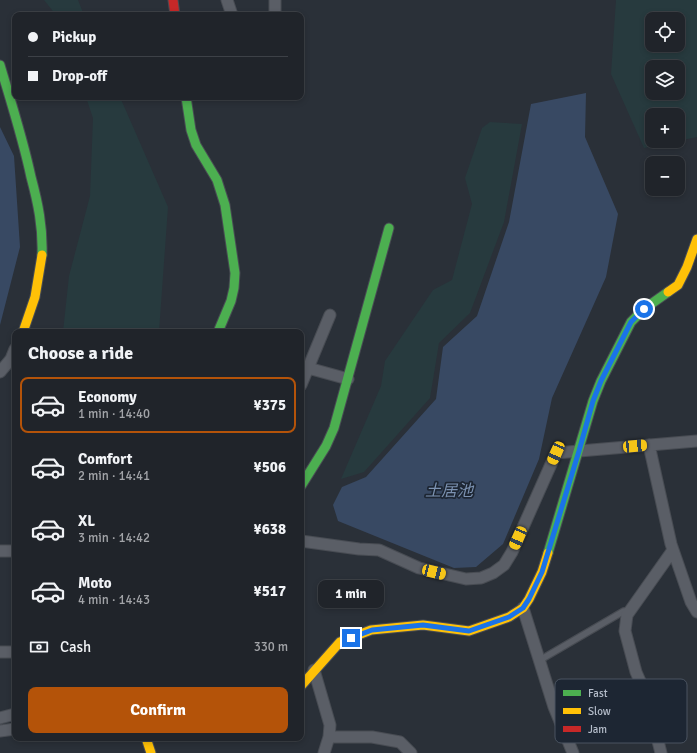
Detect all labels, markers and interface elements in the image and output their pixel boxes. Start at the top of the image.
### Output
map controls [645,12,685,196]
button: locate [645,12,685,52]
text: Pickup [52,28,96,46]
button: layers [645,60,685,100]
text: Drop-off [52,67,107,85]
button: + [645,108,685,148]
button: − [645,156,685,196]
route start [635,300,653,318]
text: Choose a ride [28,342,133,364]
icon: car [30,387,66,423]
text: Economy [78,388,137,406]
text: ¥375 [254,396,286,414]
text: 1 min · 14:40 [78,406,150,422]
car [623,439,647,453]
car [546,440,566,466]
icon: car [30,449,66,485]
text: Comfort [78,450,132,468]
text: ¥506 [254,458,286,476]
text: 2 min · 14:41 [78,468,150,484]
water label: 土居池 [425,481,475,501]
icon: car [30,511,66,547]
text: XL [78,512,95,530]
text: ¥638 [254,520,286,538]
car [508,525,528,551]
text: 3 min · 14:42 [78,530,150,546]
car [421,563,447,581]
icon: car [30,573,66,609]
text: Moto [78,574,112,592]
callout: 1 min [318,580,384,608]
text: ¥517 [254,582,286,600]
text: 1 min [335,586,367,602]
text: 4 min · 14:43 [78,592,150,608]
route end [342,629,360,647]
icon: cash [28,636,50,658]
text: Cash [60,638,91,656]
text: 330 m [254,639,288,655]
legend [555,679,687,743]
button: Confirm [28,687,288,733]
text: Fast [588,687,608,700]
text: Slow [588,705,611,718]
text: Jam [588,723,607,736]

